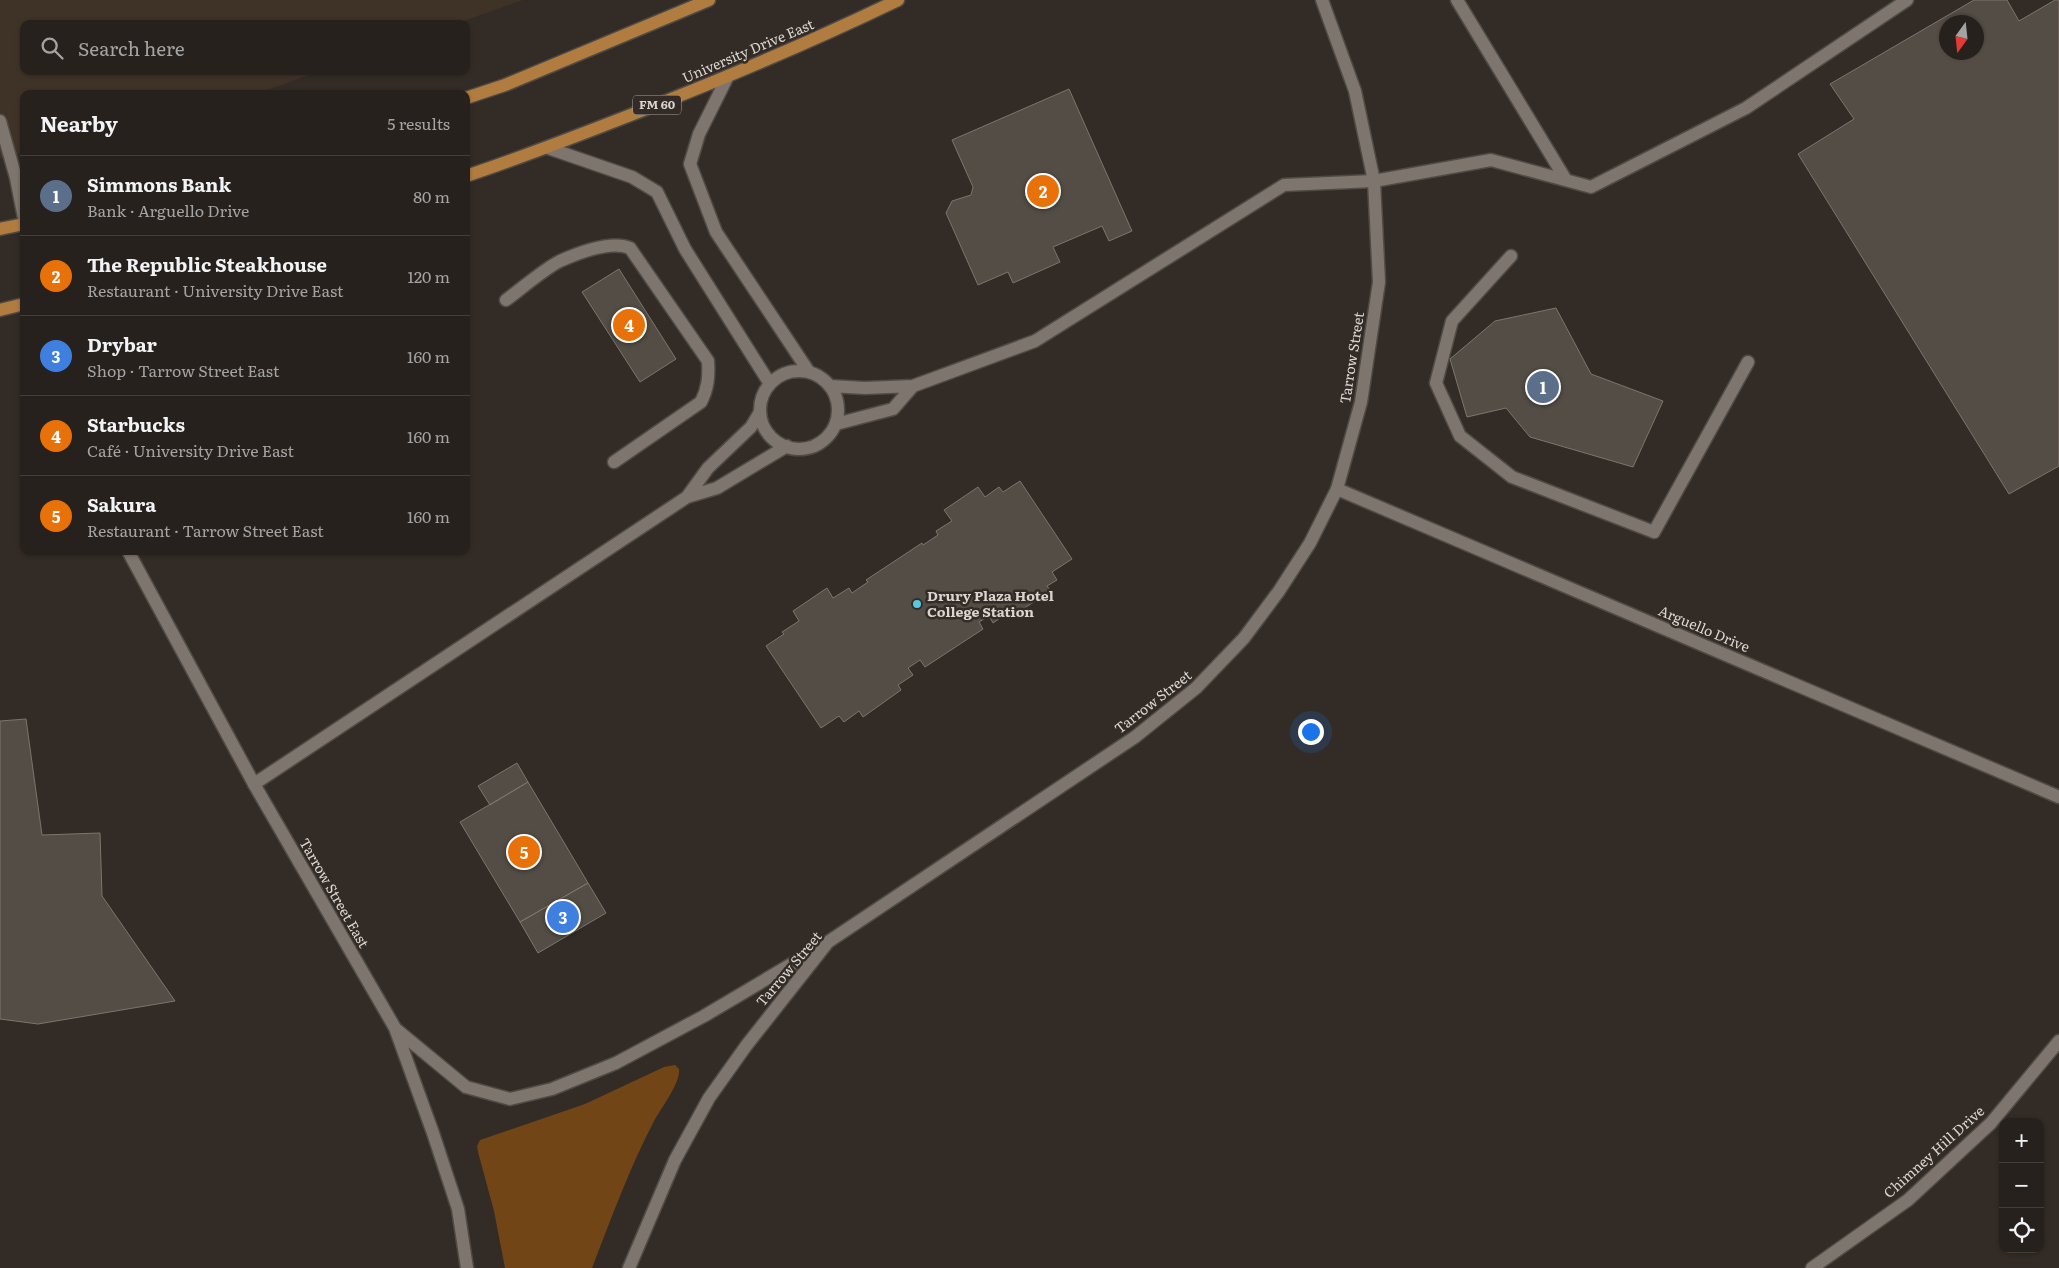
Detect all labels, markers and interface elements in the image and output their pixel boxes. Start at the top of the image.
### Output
street label: University Drive East [679,13,817,87]
north arrow [1939,15,1984,60]
search box [20,20,470,75]
icon: search [38,34,66,62]
text: Search here [78,34,185,62]
road number: FM 60 [633,96,681,114]
text: Nearby [40,107,118,138]
text: 5 results [387,111,450,135]
text: Simmons Bank [87,170,231,198]
pin: 2 [1027,172,1059,210]
text: 1 [53,184,59,208]
text: 80 m [413,184,450,208]
text: Bank · Arguello Drive [87,198,249,222]
text: The Republic Steakhouse [87,250,327,278]
text: 2 [52,264,60,288]
text: 120 m [407,264,450,288]
text: Restaurant · University Drive East [87,278,343,302]
pin: 4 [613,306,645,344]
street label: Tarrow Street [1334,310,1368,405]
text: Drybar [87,330,157,358]
text: 3 [52,344,60,368]
text: 160 m [407,344,450,368]
text: Shop · Tarrow Street East [87,358,279,382]
pin: 1 [1527,368,1559,406]
text: Starbucks [87,410,185,438]
text: 4 [51,424,61,448]
text: 160 m [407,424,450,448]
text: Café · University Drive East [87,438,294,462]
text: Sakura [87,490,156,518]
text: 5 [52,504,60,528]
text: 160 m [407,504,450,528]
text: Restaurant · Tarrow Street East [87,518,324,542]
place label: Drury Plaza Hotel College Station [927,585,1054,621]
marker: Drury Plaza Hotel College Station [911,598,923,610]
street label: Arguello Drive [1656,600,1753,656]
street label: Tarrow Street [1110,665,1195,738]
your location [1298,719,1324,745]
pin: 5 [508,833,540,871]
street label: Tarrow Street East [295,834,375,951]
pin: 3 [547,898,579,936]
street label: Tarrow Street [751,926,826,1010]
street label: Chimney Hill Drive [1879,1100,1988,1202]
map controls [1999,1118,2044,1253]
button: + [1999,1118,2044,1163]
button: − [1999,1163,2044,1208]
button: locate [1999,1208,2044,1253]

